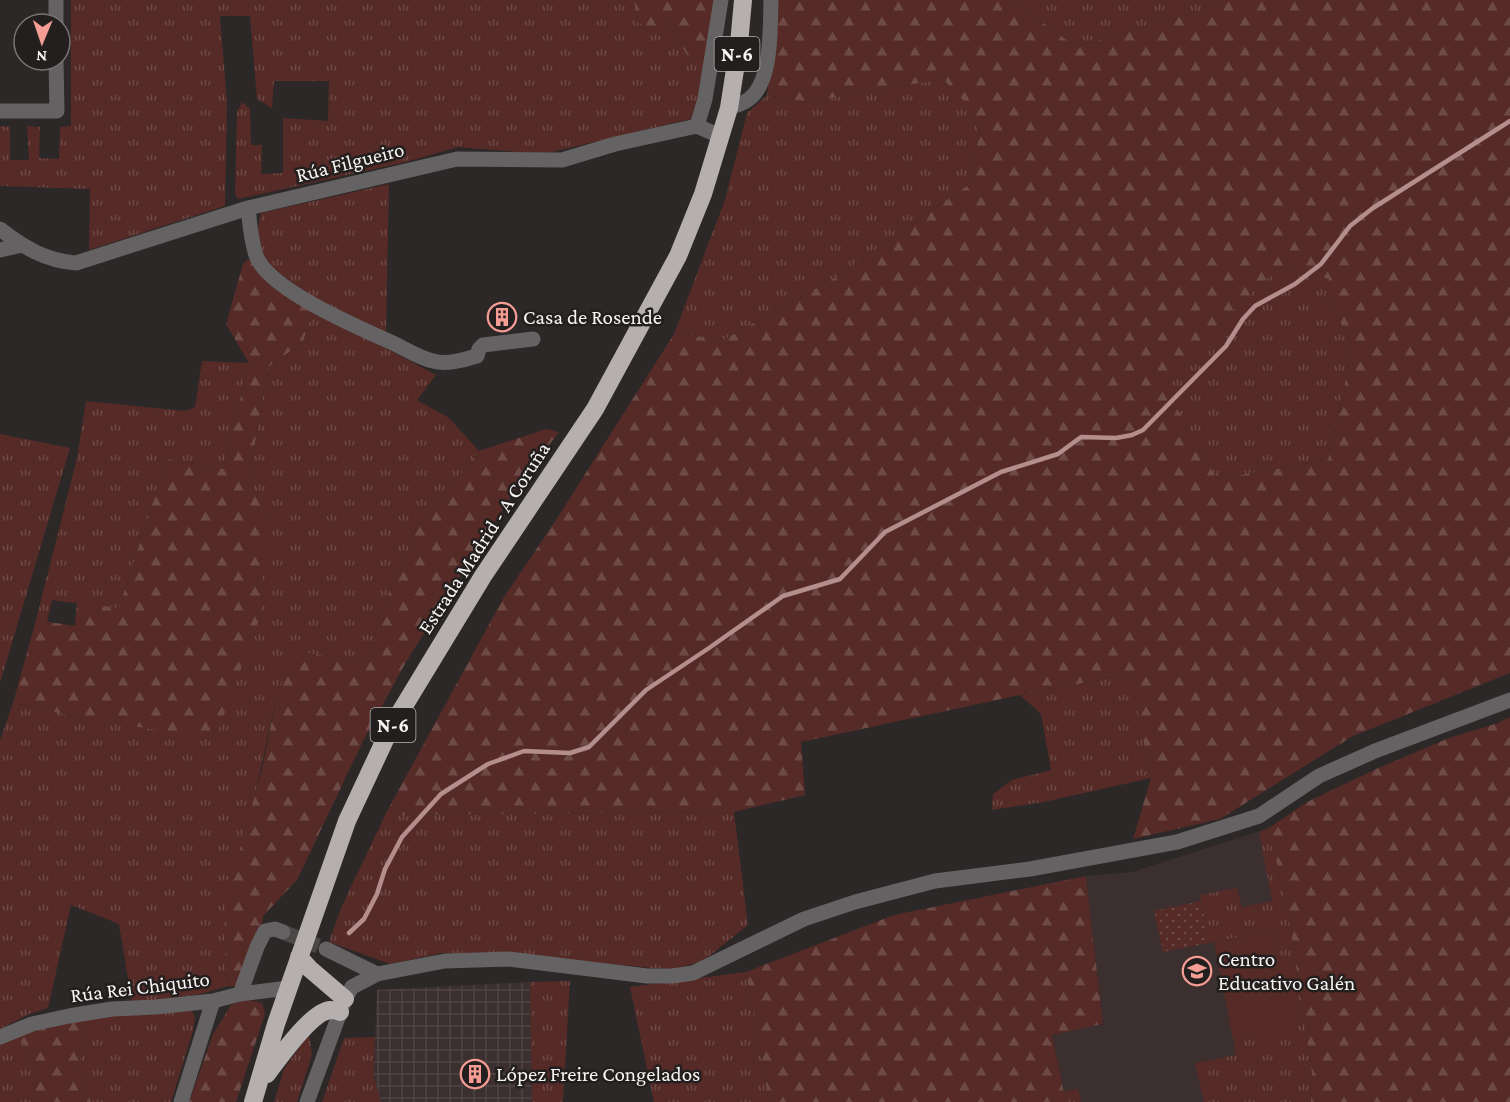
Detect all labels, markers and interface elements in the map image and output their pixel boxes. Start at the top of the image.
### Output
north arrow [12,12,72,72]
road number: N-6 [714,37,760,71]
text: N [36,48,47,65]
street label: Rúa Filgueiro [293,137,407,187]
building icon: Casa de Rosende [486,301,518,333]
place label: Casa de Rosende [523,305,662,329]
street label: Estrada Madrid - A Coruña [413,437,555,638]
road number: N-6 [370,708,416,742]
place label: Centro Educativo Galén [1218,947,1355,995]
school or university icon: Centro Educativo Galén [1181,955,1213,987]
street label: Rúa Rei Chiquito [69,967,211,1007]
building icon: López Freire Congelados [459,1058,491,1090]
place label: López Freire Congelados [496,1062,700,1086]

